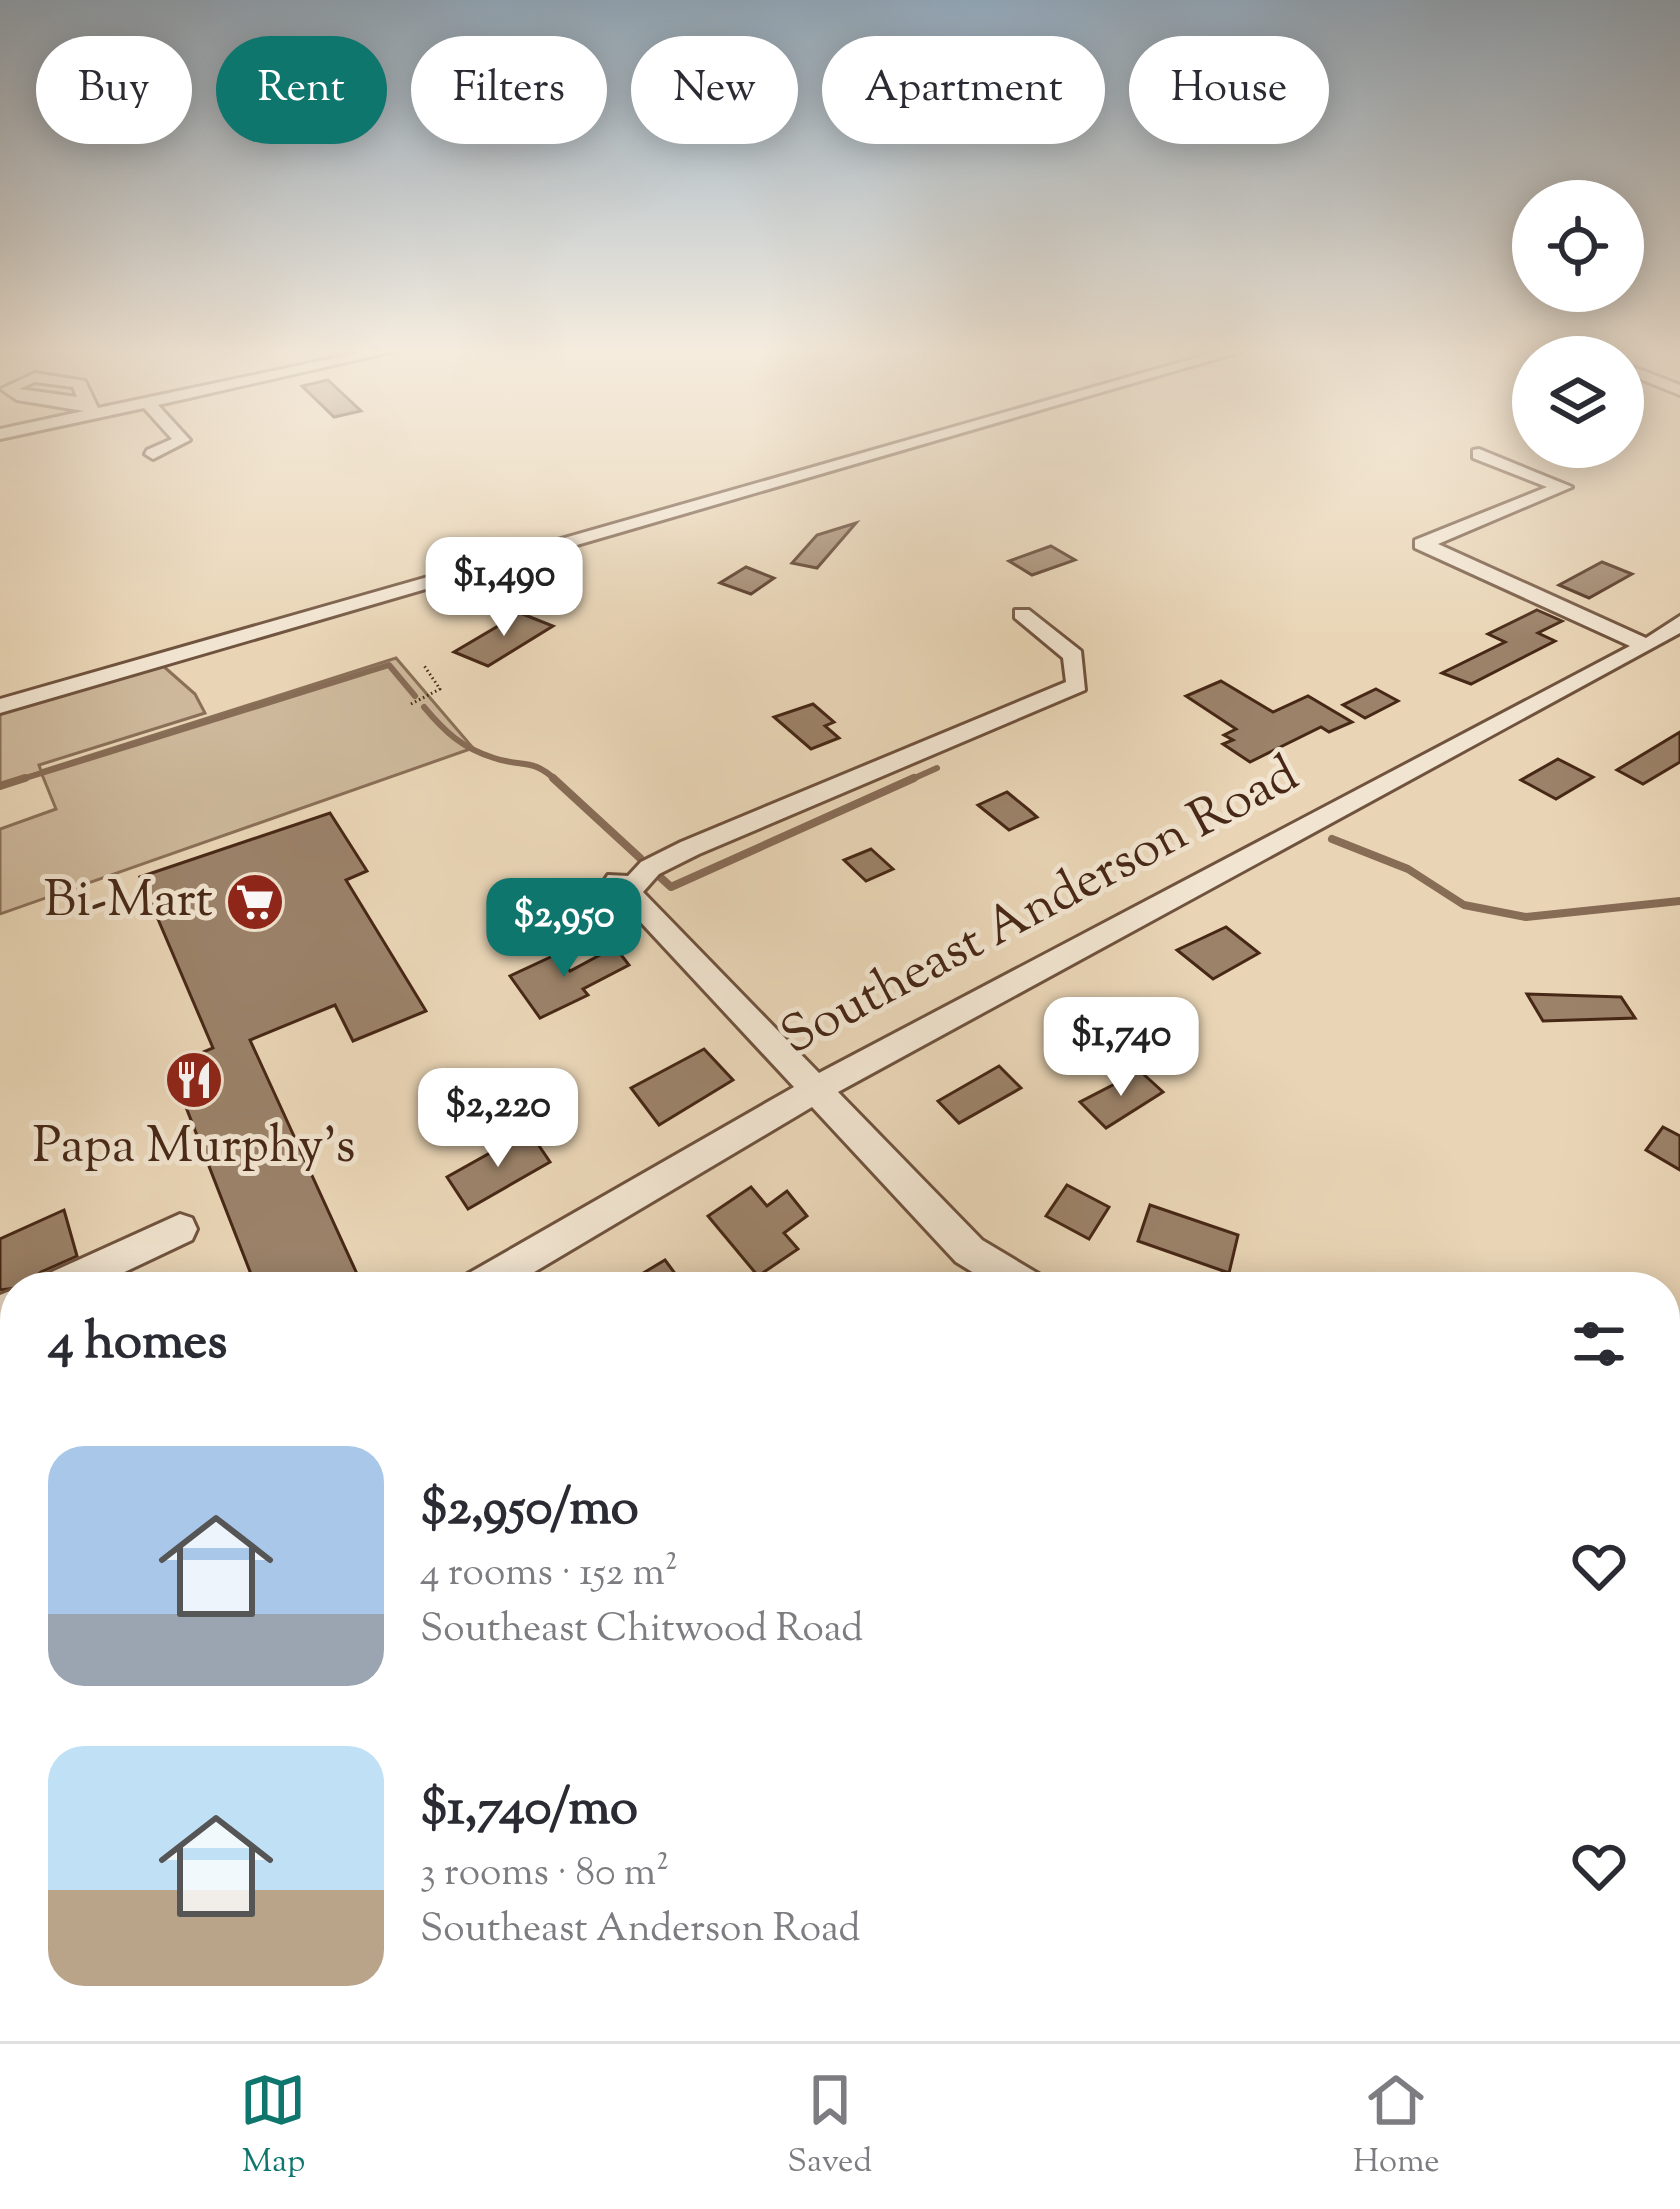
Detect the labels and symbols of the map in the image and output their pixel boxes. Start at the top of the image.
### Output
pin: $1,490 [406,537,602,639]
street label: Southeast Anderson Road [770,741,1312,1075]
place label: Bi-Mart [44,866,213,939]
supermarket icon: Bi-Mart [224,871,286,933]
pin: $2,950 [466,878,662,980]
pin: $1,740 [1023,997,1219,1099]
restaurant icon: Papa Murphy's [163,1049,225,1111]
pin: $2,220 [400,1068,596,1170]
place label: Papa Murphy's [32,1112,356,1185]

